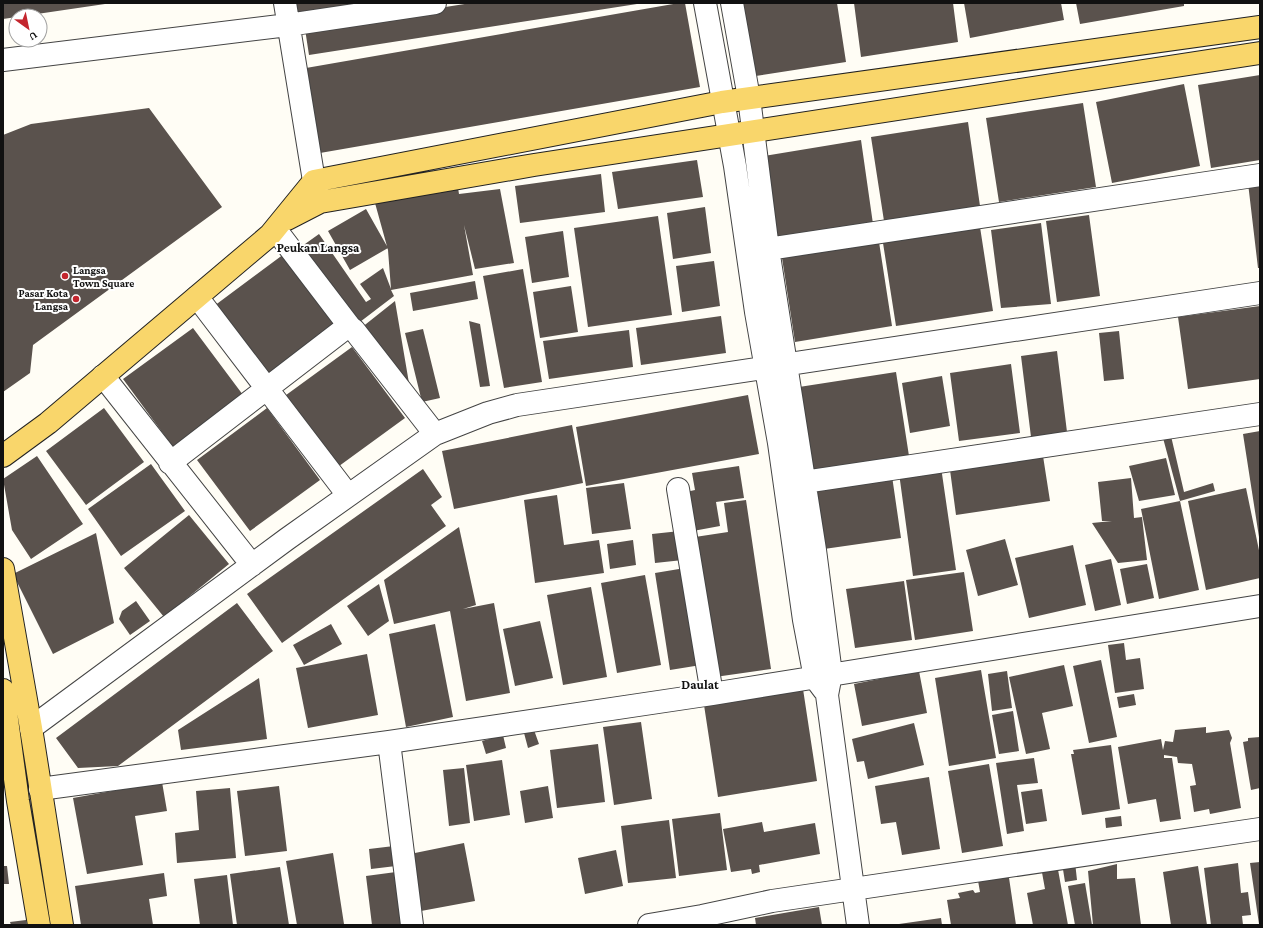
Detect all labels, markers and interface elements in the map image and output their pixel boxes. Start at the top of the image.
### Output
north arrow [8,8,48,48]
text: U [27,29,40,44]
district label: Peukan Langsa [277,240,360,255]
place label: Langsa Town Square [73,264,134,289]
marker: Langsa Town Square [60,271,70,281]
place label: Pasar Kota Langsa [18,287,69,312]
marker: Pasar Kota Langsa [71,294,81,304]
district label: Daulat [681,677,719,692]

